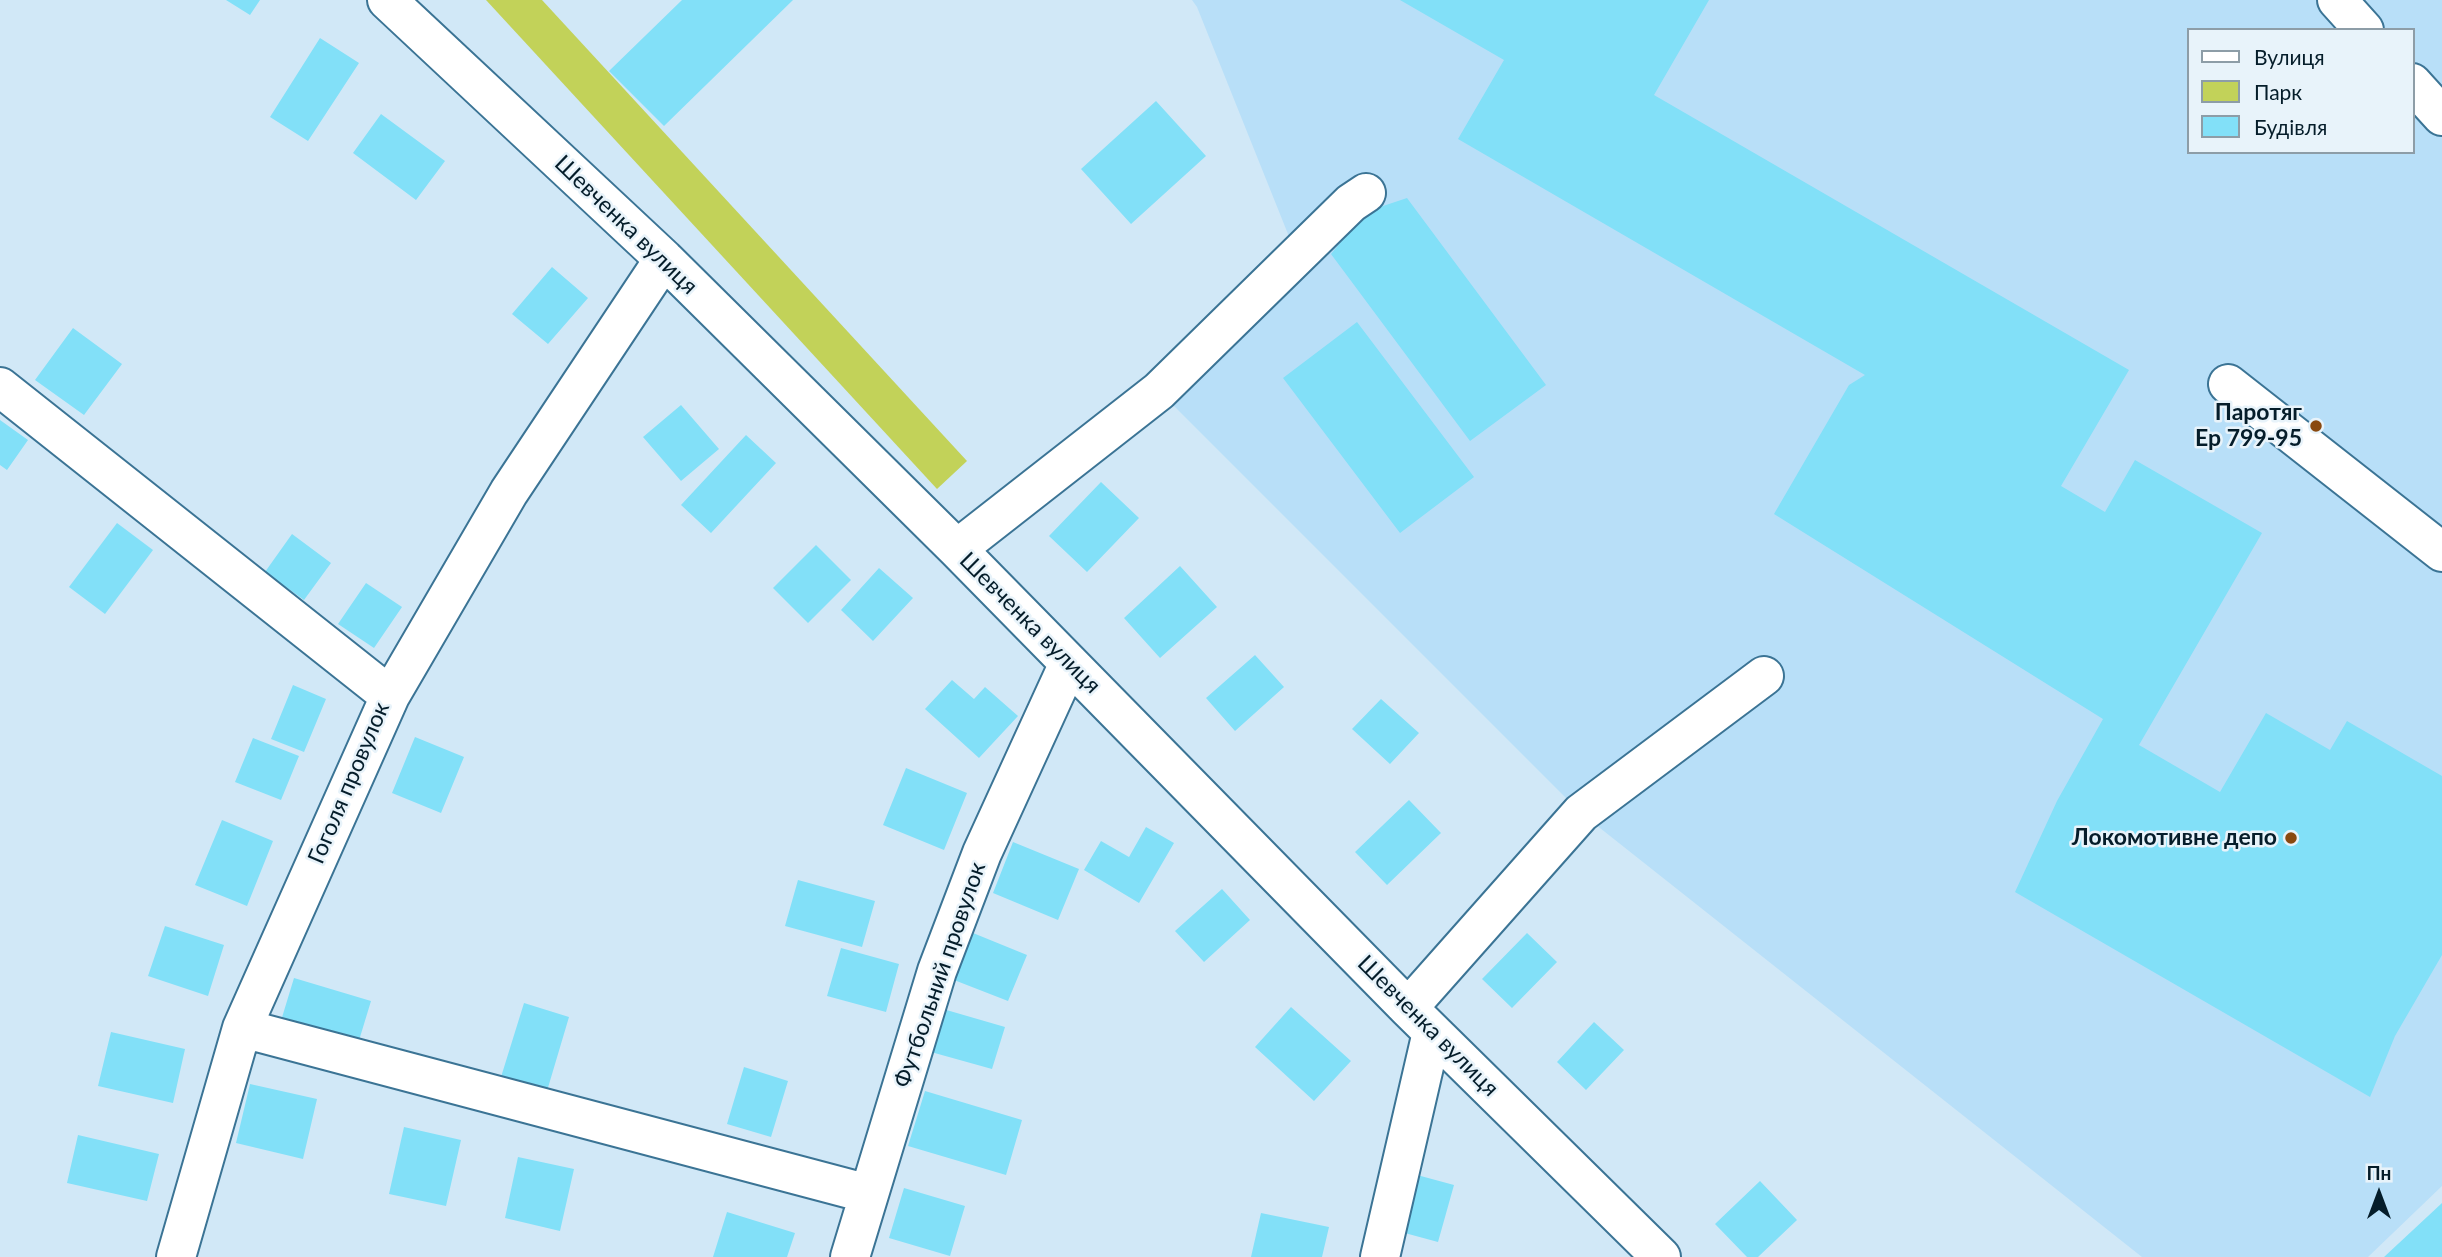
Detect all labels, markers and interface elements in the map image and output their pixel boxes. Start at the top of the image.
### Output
legend [2186,28,2414,154]
text: Вулиця [2254,44,2325,69]
text: Парк [2254,79,2302,104]
text: Будівля [2254,114,2327,139]
street label: Шевченка вулиця [549,150,703,300]
place label: Паротяг Ер 799-95 [2195,399,2302,453]
marker: Паротяг Ер 799-95 [2308,418,2324,434]
street label: Шевченка вулиця [954,547,1106,699]
street label: Гоголя провулок [303,698,395,868]
place label: Локомотивне депо [2072,824,2277,852]
marker: Локомотивне депо [2283,830,2299,846]
street label: Футбольний провулок [888,859,992,1091]
street label: Шевченка вулиця [1352,950,1504,1102]
north arrow [2344,1159,2414,1229]
text: Пн [2367,1161,2391,1184]

